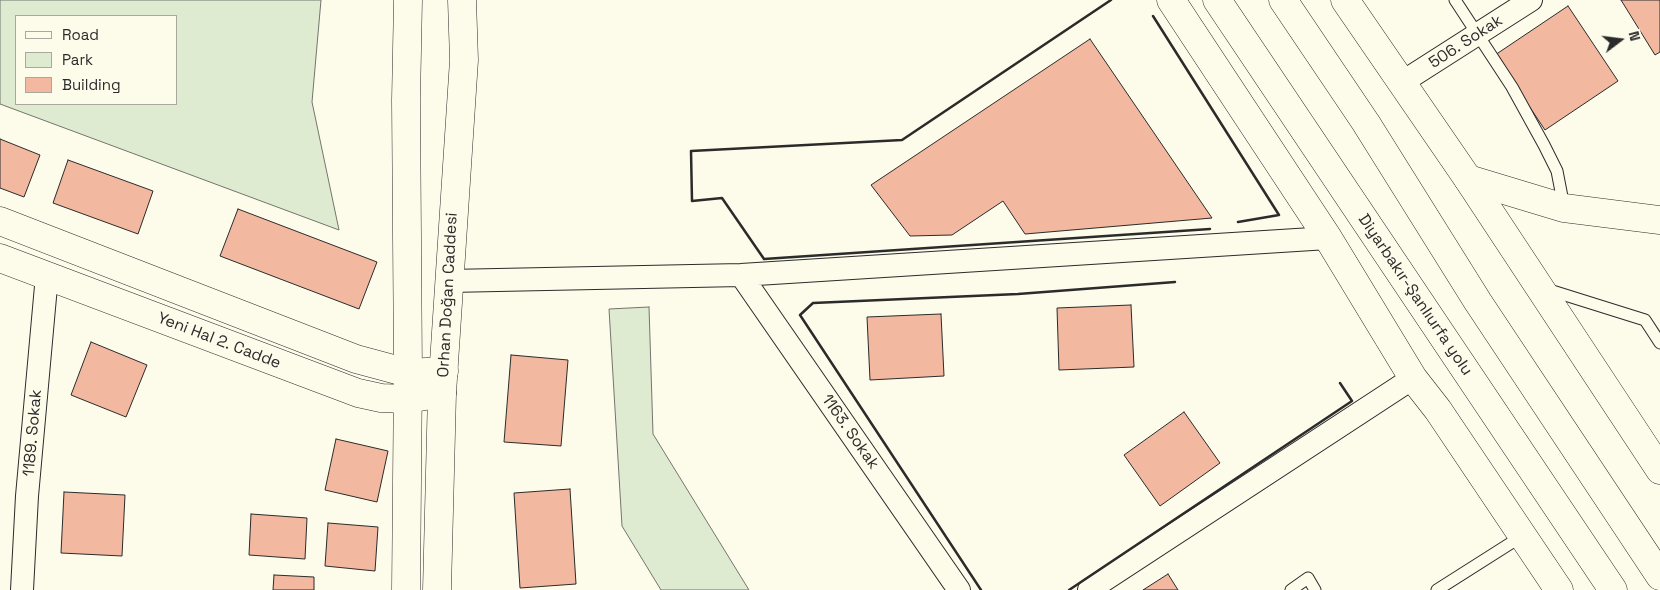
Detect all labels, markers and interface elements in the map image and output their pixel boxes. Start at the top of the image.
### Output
street label: 506. Sokak [1426,11,1506,73]
legend [15,15,178,105]
north arrow [1595,15,1645,65]
text: Road [62,25,99,44]
text: N [1625,29,1644,43]
text: Park [62,50,93,69]
text: Building [62,75,121,94]
street label: Diyarbakır-Şanlıurfa yolu [1354,211,1476,379]
street label: Orhan Doğan Caddesi [434,212,462,378]
street label: Yeni Hal 2. Cadde [155,309,283,373]
street label: 1189. Sokak [20,389,46,477]
street label: 1163. Sokak [817,391,883,473]

